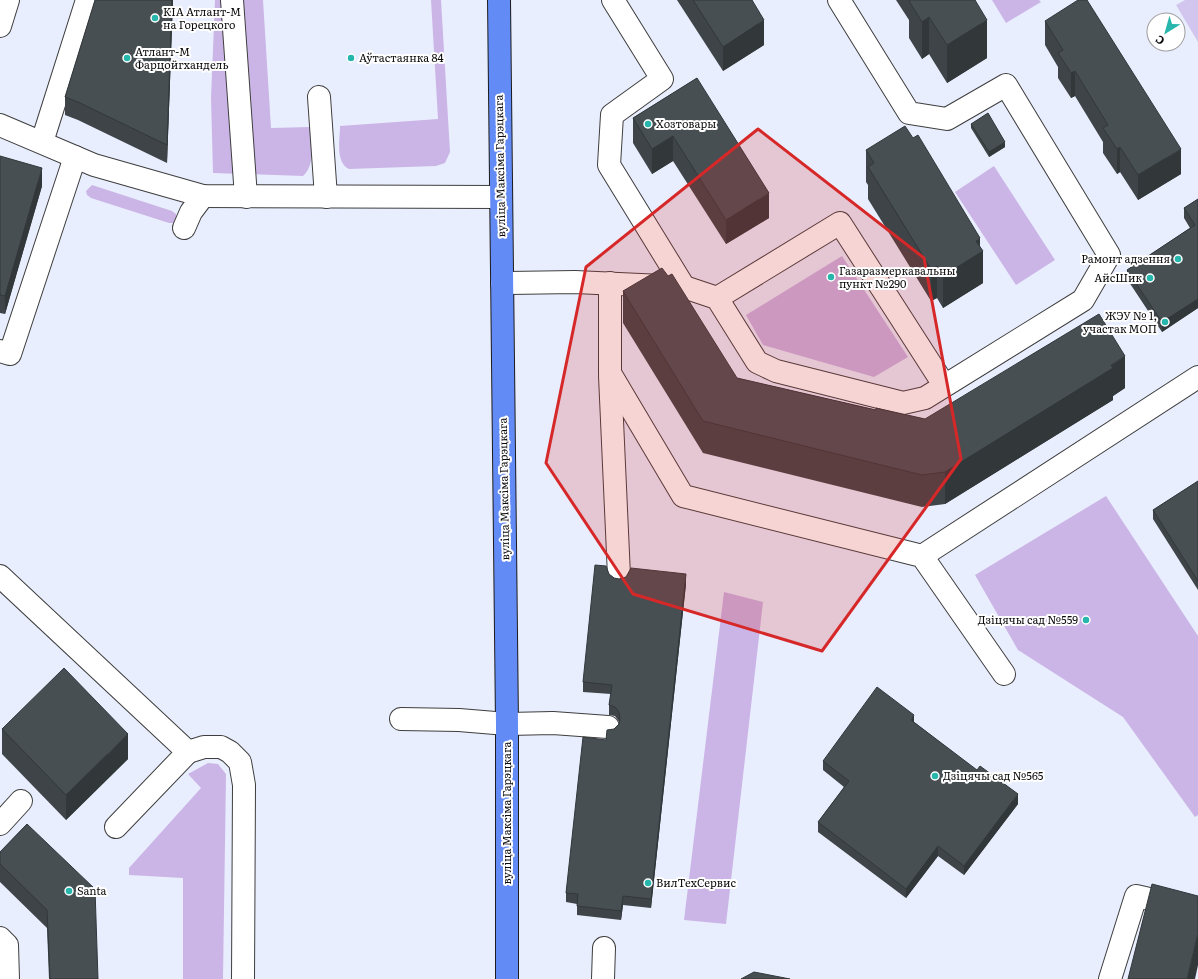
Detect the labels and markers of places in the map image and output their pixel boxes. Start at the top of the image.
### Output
place label: KIA Атлант-М на Горецкого [163,3,241,32]
marker: KIA Атлант-М на Горецкого [150,13,160,23]
place label: Атлант-М Фарцойгхандель [135,43,228,72]
place label: Аўтастаянка 84 [359,49,444,65]
marker: Атлант-М Фарцойгхандель [122,53,132,63]
marker: Аўтастаянка 84 [346,53,356,63]
place label: Хозтовары [656,115,716,131]
marker: Хозтовары [643,119,653,129]
place label: Рамонт адзення [1081,250,1170,266]
marker: Рамонт адзення [1173,254,1183,264]
place label: Газаразмеркавальны пункт №290 [839,262,956,291]
place label: АйсШик [1094,269,1142,285]
marker: Газаразмеркавальны пункт №290 [826,272,836,282]
marker: АйсШик [1145,273,1155,283]
place label: ЖЭУ № 1, участак МОП [1083,307,1157,336]
marker: ЖЭУ № 1, участак МОП [1160,317,1170,327]
place label: Дзіцячы сад №559 [978,611,1078,627]
marker: Дзіцячы сад №559 [1081,615,1091,625]
place label: Дзіцячы сад №565 [943,767,1044,783]
marker: Дзіцячы сад №565 [930,771,940,781]
place label: ВилТехСервис [656,874,737,890]
marker: ВилТехСервис [643,878,653,888]
place label: Santa [77,882,107,898]
marker: Santa [64,886,74,896]

